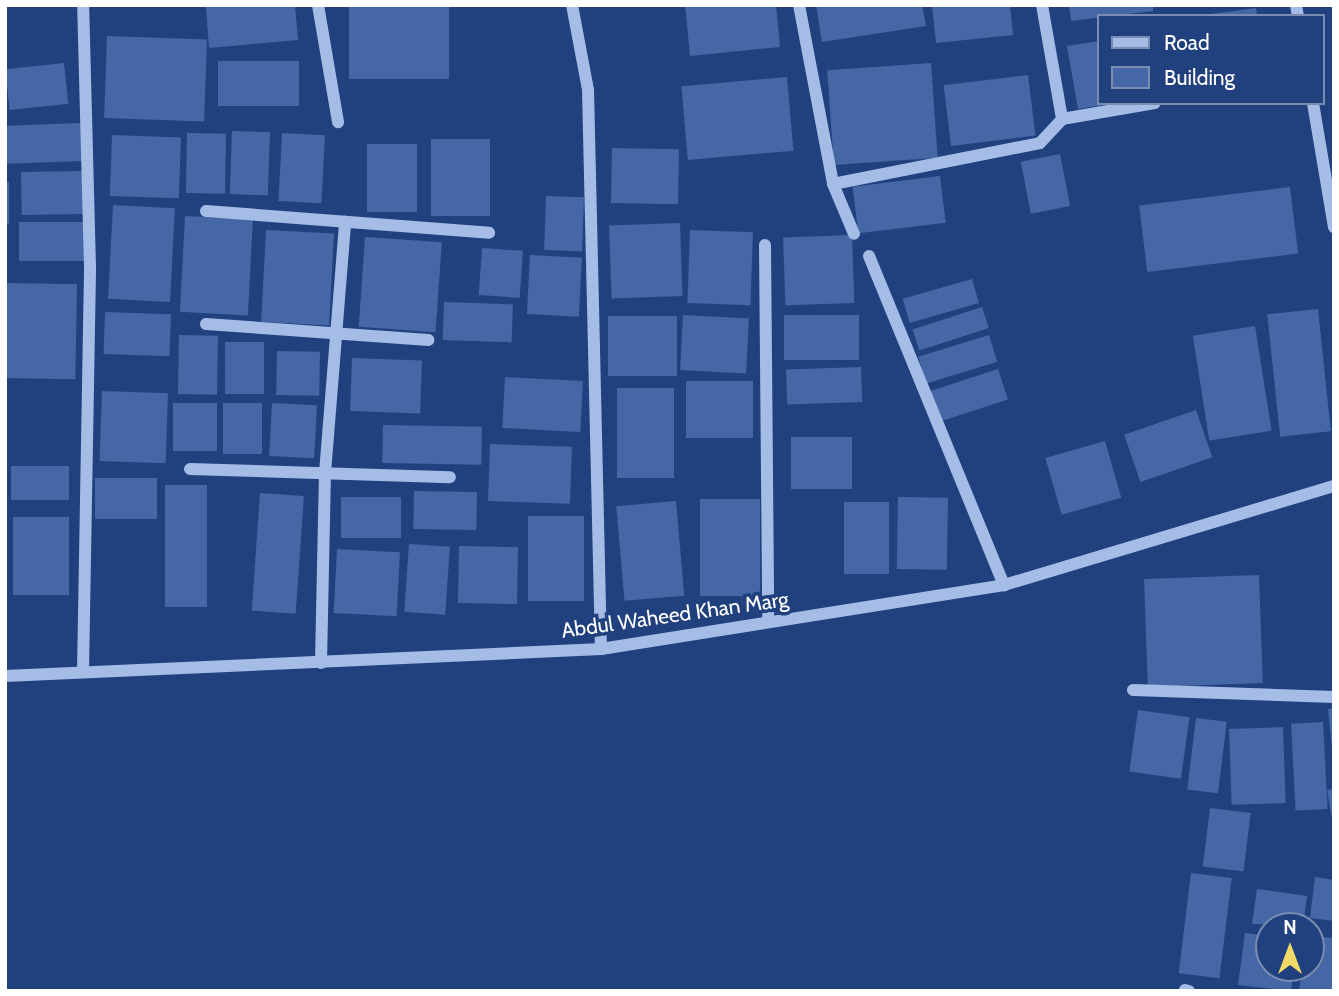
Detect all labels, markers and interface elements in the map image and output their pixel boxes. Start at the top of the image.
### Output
legend [1098,14,1325,105]
text: Road [1164,30,1210,55]
text: Building [1164,65,1235,90]
street label: Abdul Waheed Khan Marg [560,587,790,643]
north arrow [1255,912,1325,982]
text: N [1283,916,1297,939]

